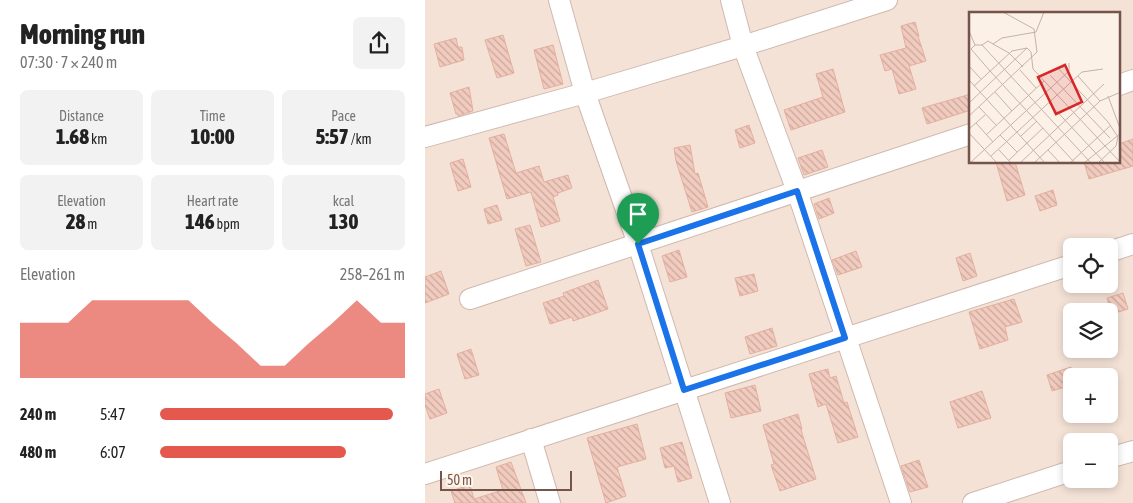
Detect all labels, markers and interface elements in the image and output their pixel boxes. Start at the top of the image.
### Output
inset map [969,12,1121,164]
button: share [353,17,405,69]
text: Morning run [20,18,145,50]
text: 07:30 · 7 × 240 m [20,53,117,71]
text: Distance [59,108,104,124]
text: Time [200,108,225,124]
text: Pace [331,108,356,124]
text: 1.68 [56,124,89,148]
text: 10:00 [190,124,235,148]
text: 5:57 [315,124,349,148]
text: km [89,131,107,147]
text: /km [349,131,372,147]
text: Elevation [57,193,106,209]
text: Heart rate [187,193,238,209]
text: kcal [333,193,354,209]
pin [617,193,659,244]
icon: arrive [624,200,652,228]
text: 28 [66,209,85,233]
text: 146 [185,209,215,233]
text: 130 [329,209,358,233]
text: m [85,216,97,232]
text: bpm [215,216,240,232]
map controls [1063,238,1118,488]
button: locate [1063,238,1118,293]
text: Elevation [20,265,75,283]
text: 258–261 m [340,265,405,283]
button: layers [1063,303,1118,358]
button: + [1063,368,1118,423]
text: 240 m [20,405,56,423]
text: 5:47 [100,405,125,423]
button: − [1063,433,1118,488]
text: 480 m [20,443,56,461]
text: 6:07 [100,443,126,461]
scale bar [440,468,573,491]
text: 50 m [447,472,472,488]

